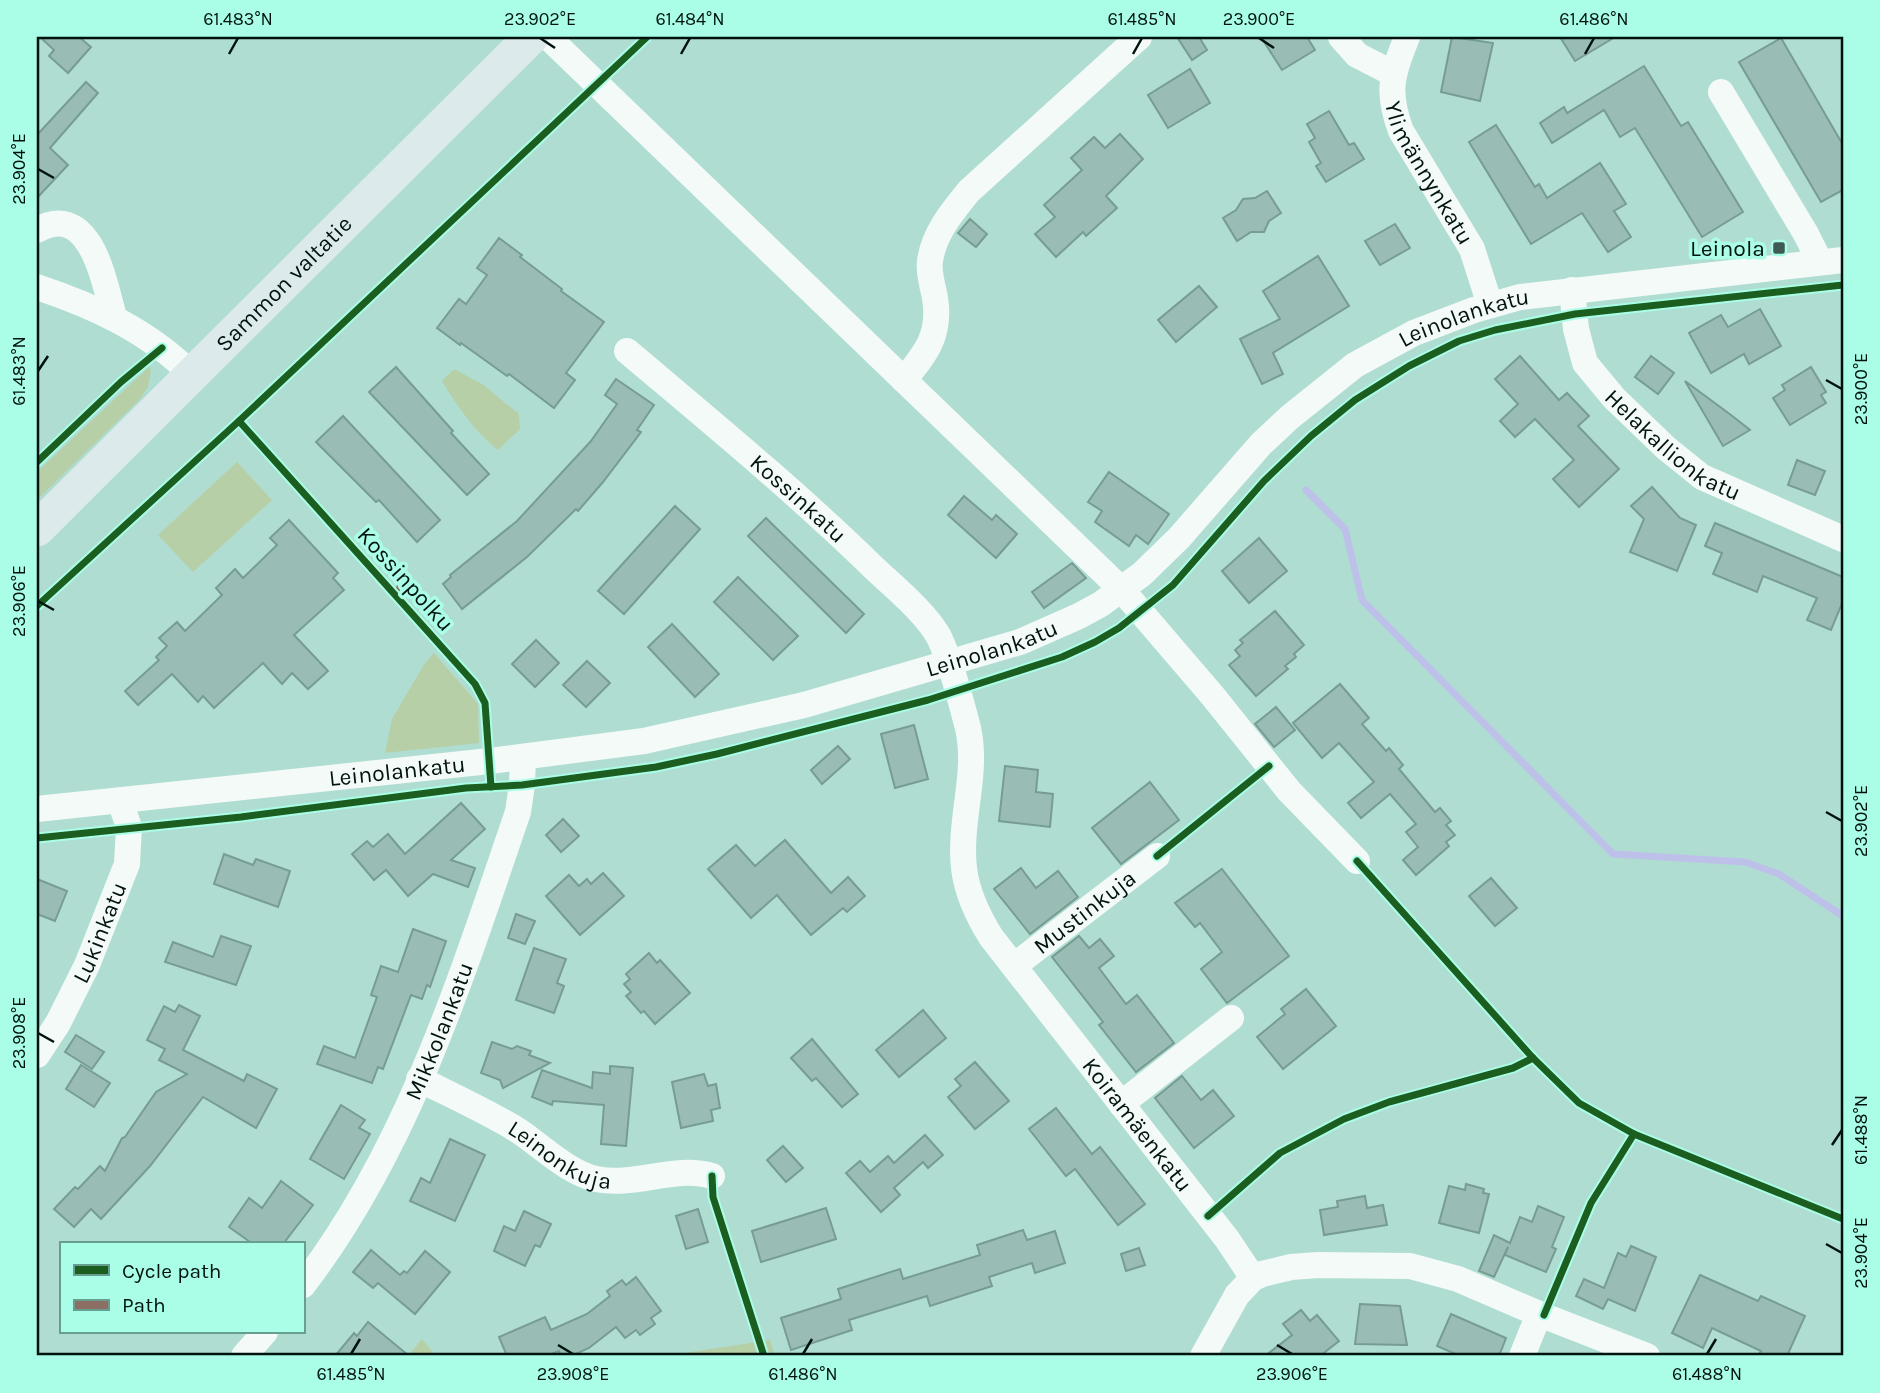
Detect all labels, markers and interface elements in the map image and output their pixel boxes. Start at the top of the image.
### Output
text: 61.483°N [203,8,273,30]
text: 23.902°E [504,8,576,30]
text: 61.484°N [655,8,725,30]
text: 61.485°N [1107,8,1177,30]
text: 23.900°E [1223,8,1295,30]
text: 61.486°N [1559,8,1629,30]
street label: Ylimännynkatu [1379,99,1479,250]
text: 23.904°E [8,133,30,205]
street label: Sammon valtatie [210,210,358,357]
place label: Leinola [1690,235,1765,262]
marker: Leinola [1771,240,1787,256]
street label: Leinolankatu [1394,283,1531,353]
text: 61.483°N [8,336,30,406]
text: 23.900°E [1850,353,1872,425]
street label: Helakallionkatu [1599,384,1745,506]
street label: Kossinkatu [745,449,852,549]
street label: Kossinpolku [352,522,459,637]
text: 23.906°E [8,565,30,637]
street label: Leinolankatu [923,614,1062,683]
street label: Leinolankatu [327,751,467,792]
text: 23.902°E [1850,785,1872,857]
street label: Mustinkuja [1028,864,1141,960]
street label: Lukinkatu [67,878,132,988]
street label: Mikkolankatu [400,959,479,1105]
text: 23.908°E [8,997,30,1069]
street label: Koiramäenkatu [1076,1053,1198,1197]
text: 61.488°N [1850,1095,1872,1165]
street label: Leinonkuja [503,1115,612,1195]
text: 23.904°E [1850,1217,1872,1289]
legend [60,1242,304,1334]
text: Cycle path [122,1259,222,1283]
text: Path [122,1293,166,1317]
text: 61.485°N [316,1363,386,1385]
text: 23.908°E [537,1363,609,1385]
text: 61.486°N [768,1363,838,1385]
text: 23.906°E [1256,1363,1328,1385]
text: 61.488°N [1672,1363,1742,1385]

